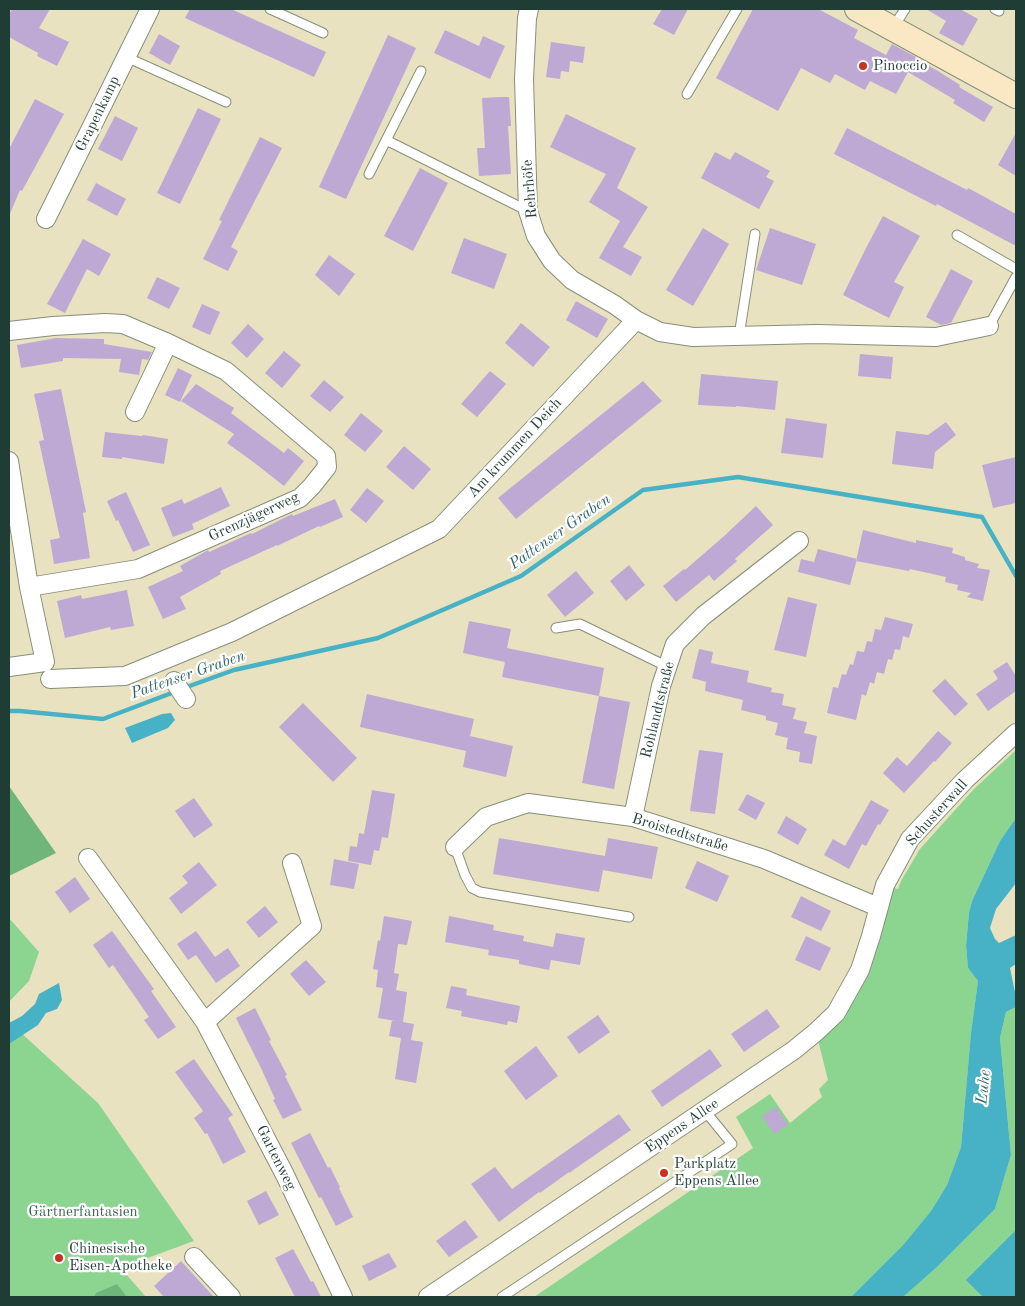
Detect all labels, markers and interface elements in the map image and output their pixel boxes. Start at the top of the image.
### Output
place label: Pinoccio [873,57,927,75]
marker: Pinoccio [857,60,869,72]
street label: Grapenkamp [72,73,124,155]
street label: Rehrhöfe [518,159,542,219]
street label: Am krummen Deich [464,394,566,502]
street label: Grenzjägerweg [206,488,302,546]
water label: Pattenser Graben [506,490,614,574]
water label: Pattenser Graben [128,646,248,704]
street label: Rohlandtstraße [637,660,679,760]
street label: Schusterwall [902,776,972,850]
street label: Broistedtstraße [630,810,730,856]
water label: Luhe [973,1069,995,1105]
street label: Eppens Allee [642,1095,722,1157]
street label: Gartenweg [252,1122,300,1194]
place label: Parkplatz Eppens Allee [674,1155,759,1190]
marker: Parkplatz Eppens Allee [658,1167,670,1179]
park label: Gärtnerfantasien [28,1203,138,1221]
place label: Chinesische Eisen-Apotheke [69,1240,172,1275]
marker: Chinesische Eisen-Apotheke [53,1252,65,1264]

